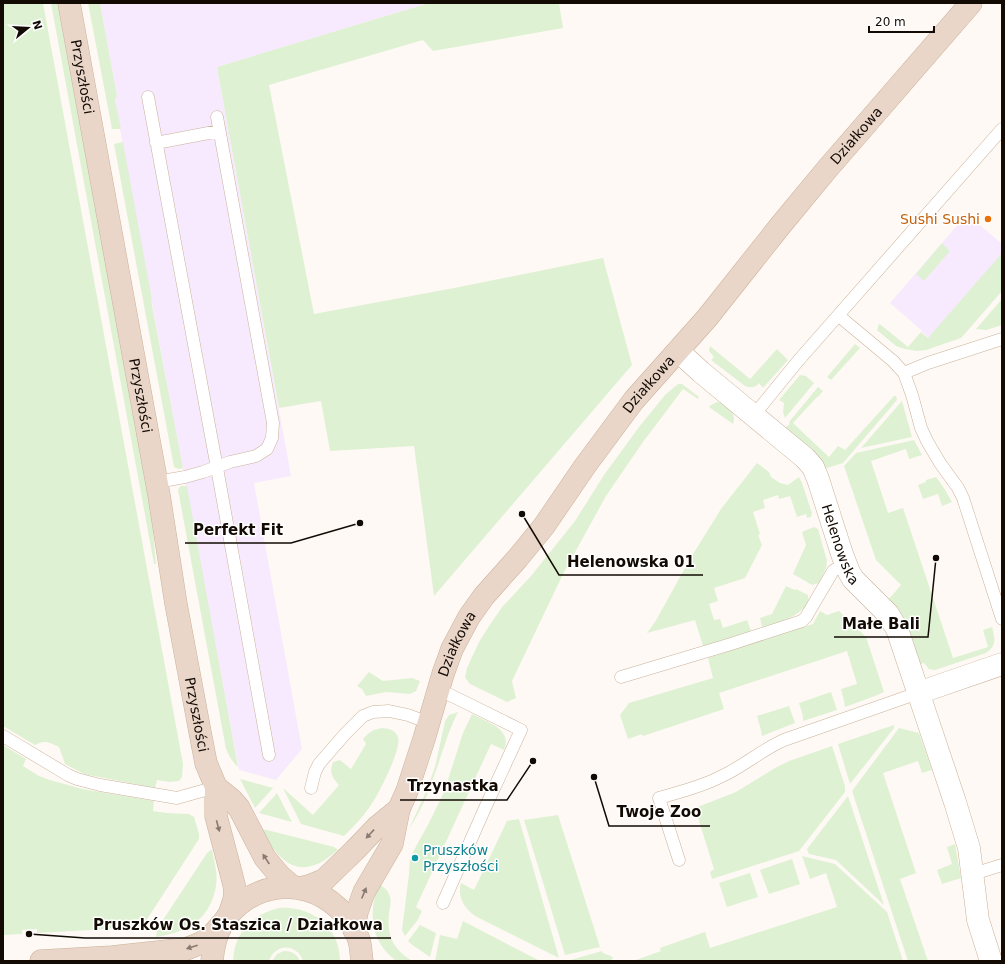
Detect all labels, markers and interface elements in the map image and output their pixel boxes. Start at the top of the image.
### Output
north arrow [8,8,48,48]
scale bar [869,8,934,34]
text: 20 m [875,15,906,29]
text: N [29,19,45,31]
street label: Przyszłości [68,38,97,115]
street label: Działkowa [827,104,885,168]
place label: Sushi Sushi [900,211,980,227]
marker: Sushi Sushi [983,214,993,224]
street label: Działkowa [619,352,678,416]
street label: Przyszłości [126,357,155,434]
street label: Helenowska [819,502,862,588]
callout: Perfekt Fit [185,516,291,543]
text: Perfekt Fit [193,521,283,539]
callout: Helenowska 01 [559,548,703,575]
text: Helenowska 01 [567,553,695,571]
street label: Działkowa [435,608,479,679]
callout: Małe Bali [834,610,928,637]
text: Małe Bali [842,615,920,633]
street label: Przyszłości [182,676,212,753]
callout: Trzynastka [400,773,507,800]
text: Trzynastka [407,777,499,795]
callout: Twoje Zoo [609,799,710,826]
text: Twoje Zoo [617,803,701,821]
one-way arrow [215,820,221,832]
one-way arrow [366,830,375,839]
place label: Pruszków Przyszłości [423,842,499,874]
marker: Pruszków Przyszłości [410,853,420,863]
one-way arrow [262,854,270,864]
one-way arrow [361,887,367,898]
callout: Pruszków Os. Staszica / Działkowa [85,911,391,938]
text: Pruszków Os. Staszica / Działkowa [93,916,383,934]
one-way arrow [185,944,197,950]

